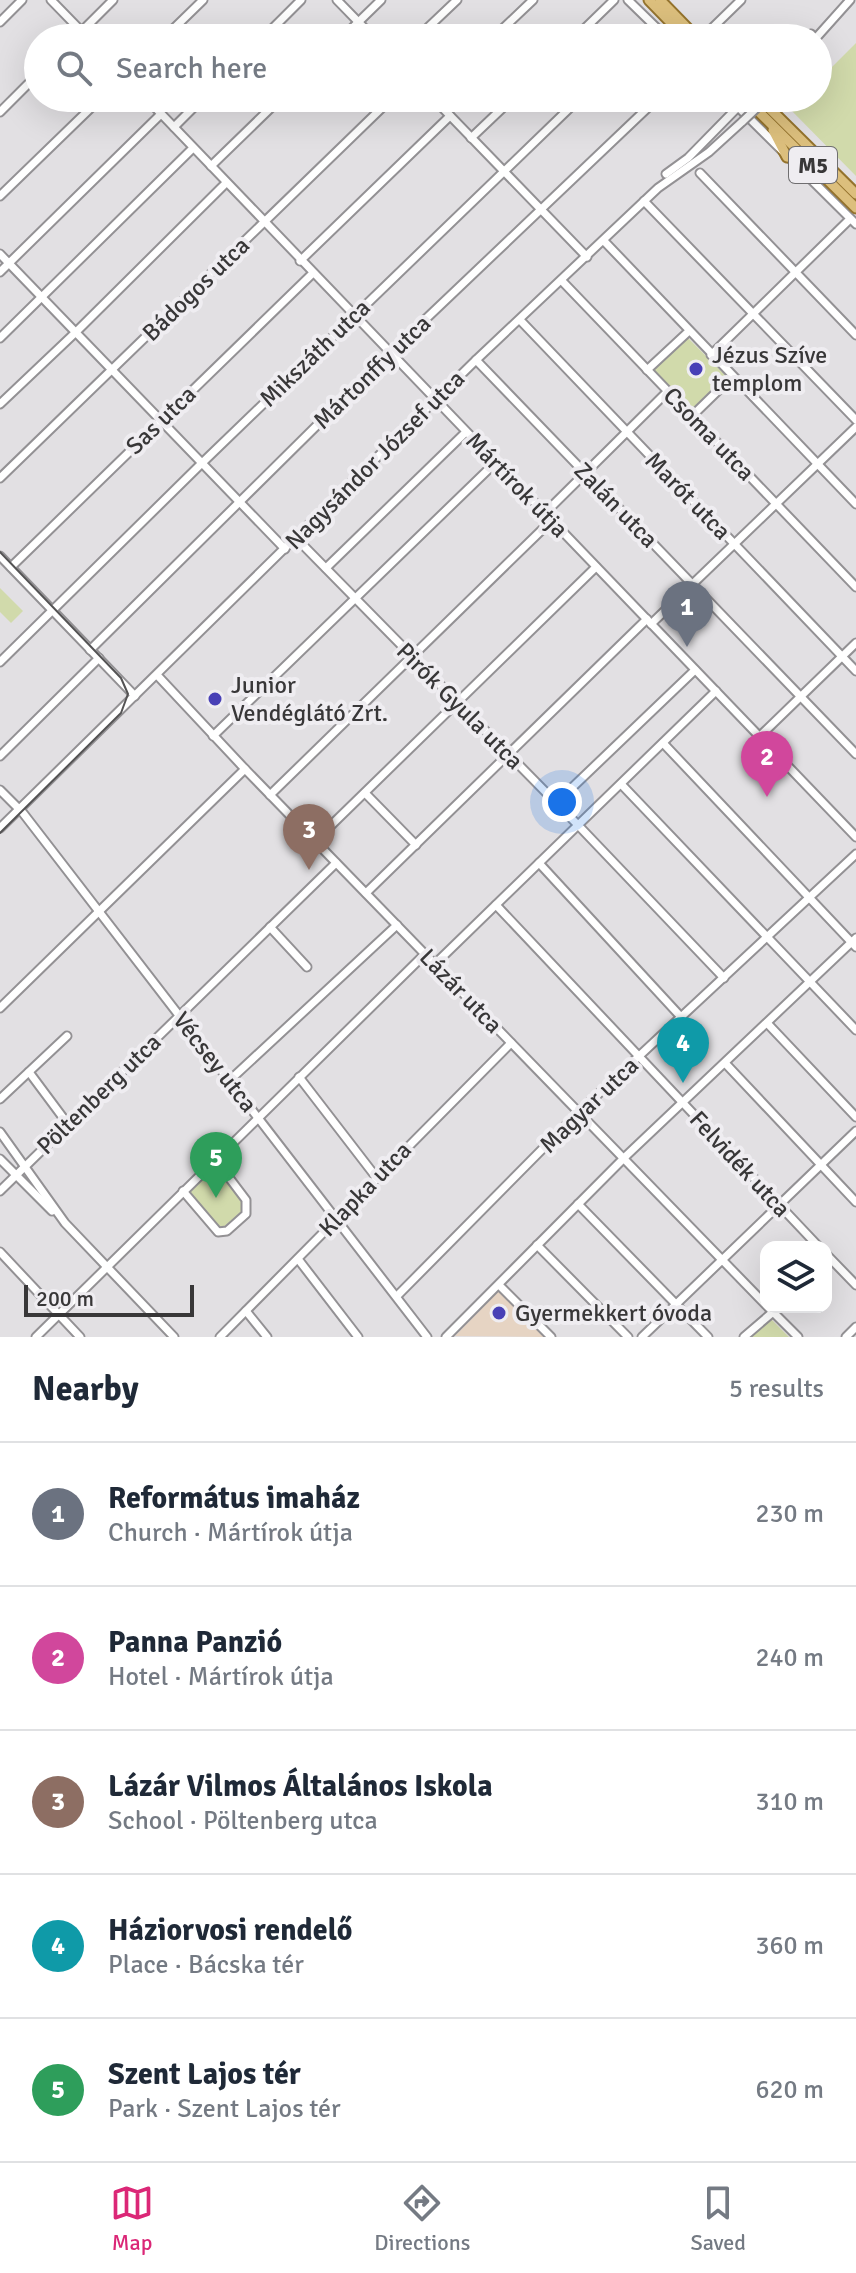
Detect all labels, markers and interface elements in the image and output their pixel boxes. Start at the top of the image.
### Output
search box [24,24,832,112]
icon: search [52,46,96,90]
text: Search here [116,50,267,87]
road number: M5 [789,147,837,183]
street label: Bádogos utca [136,230,256,348]
street label: Mikszáth utca [253,293,377,413]
street label: Mártonffy utca [307,308,437,436]
place label: Jézus Szíve templom [712,340,827,398]
marker: Jézus Szíve templom [687,360,705,378]
street label: Nagysándor József utca [279,364,471,556]
street label: Sas utca [120,379,202,461]
street label: Csoma utca [657,381,761,487]
street label: Mártírok útja [459,426,575,544]
street label: Marót utca [639,446,737,546]
street label: Zalán utca [568,456,664,554]
pin: 1 [661,581,713,647]
street label: Pirók Gyula utca [390,636,530,776]
place label: Junior Vendéglátó Zrt. [231,670,388,728]
marker: Junior Vendéglátó Zrt. [206,690,224,708]
pin: 2 [741,731,793,797]
your location [542,782,582,822]
pin: 3 [283,804,335,870]
street label: Lázár utca [413,942,509,1040]
street label: Vécsey utca [166,1006,264,1118]
pin: 4 [657,1017,709,1083]
street label: Pöltenberg utca [31,1027,167,1161]
street label: Magyar utca [533,1050,645,1160]
street label: Felvidék utca [683,1105,797,1223]
pin: 5 [190,1132,242,1198]
street label: Klapka utca [312,1135,418,1243]
map controls [760,1241,832,1313]
button: layers [760,1241,832,1313]
scale bar [24,1281,194,1317]
text: 200 m [36,1285,94,1312]
place label: Gyermekkert óvoda [515,1298,712,1328]
marker: Gyermekkert óvoda [490,1304,508,1322]
text: Nearby [32,1368,139,1410]
text: 5 results [729,1373,824,1405]
text: Református imaház [108,1480,360,1517]
text: 1 [51,1498,65,1530]
text: 230 m [755,1498,824,1530]
text: Church · Mártírok útja [108,1517,353,1549]
text: Panna Panzió [108,1624,282,1661]
text: 2 [51,1642,65,1674]
text: 240 m [755,1642,824,1674]
text: Hotel · Mártírok útja [108,1661,334,1693]
text: Lázár Vilmos Általános Iskola [108,1768,493,1805]
text: 3 [51,1786,65,1818]
text: 310 m [755,1786,824,1818]
text: School · Pöltenberg utca [108,1805,378,1837]
text: Háziorvosi rendelő [108,1912,352,1949]
text: 4 [51,1930,65,1962]
text: 360 m [755,1930,824,1962]
text: Place · Bácska tér [108,1949,304,1981]
text: Szent Lajos tér [108,2056,301,2093]
text: 5 [51,2074,65,2106]
text: 620 m [755,2074,824,2106]
text: Park · Szent Lajos tér [108,2093,341,2125]
tab: Map [110,2181,154,2256]
tab: Directions [374,2181,470,2256]
tab: Saved [691,2181,746,2256]

